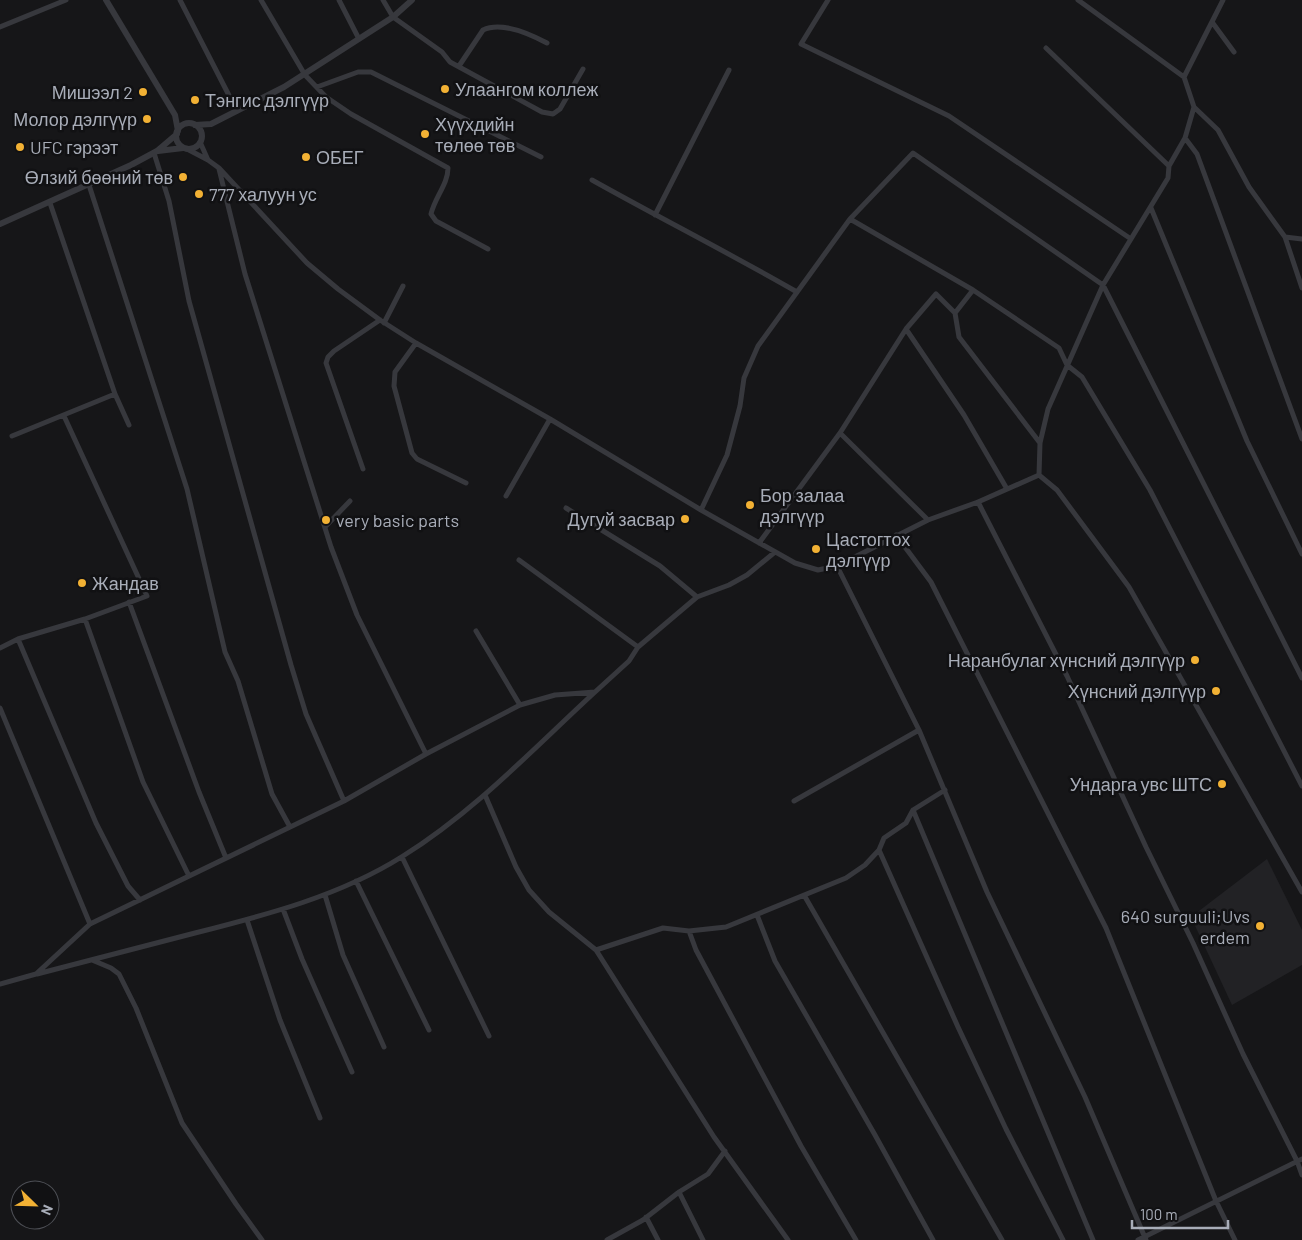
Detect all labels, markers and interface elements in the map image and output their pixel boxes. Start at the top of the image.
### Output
place label: Улаангом коллеж [455,78,598,100]
place label: Мишээл 2 [52,81,133,103]
marker: Улаангом коллеж [439,83,451,95]
marker: Мишээл 2 [137,86,149,98]
place label: Тэнгис дэлгүүр [205,89,329,111]
marker: Тэнгис дэлгүүр [189,94,201,106]
place label: Молор дэлгүүр [13,108,137,130]
marker: Молор дэлгүүр [141,113,153,125]
place label: Хүүхдийн төлөө төв [435,113,515,156]
marker: Хүүхдийн төлөө төв [419,128,431,140]
place label: UFC гэрээт [30,136,118,158]
marker: UFC гэрээт [14,141,26,153]
place label: ОБЕГ [316,146,364,168]
marker: ОБЕГ [300,151,312,163]
place label: Өлзий бөөний төв [25,166,173,188]
marker: Өлзий бөөний төв [177,171,189,183]
place label: 777 халуун ус [209,183,317,205]
marker: 777 халуун ус [193,188,205,200]
place label: Бор залаа дэлгүүр [760,484,845,527]
marker: Бор залаа дэлгүүр [744,499,756,511]
place label: Дугуй засвар [568,508,675,530]
place label: very basic parts [336,509,459,531]
marker: Дугуй засвар [679,513,691,525]
marker: very basic parts [320,514,332,526]
place label: Цастогтох дэлгүүр [826,528,910,571]
marker: Цастогтох дэлгүүр [810,543,822,555]
place label: Жандав [92,572,159,594]
marker: Жандав [76,577,88,589]
place label: Наранбулаг хүнсний дэлгүүр [948,649,1185,671]
marker: Наранбулаг хүнсний дэлгүүр [1189,654,1201,666]
place label: Хүнсний дэлгүүр [1068,680,1206,702]
marker: Хүнсний дэлгүүр [1210,685,1222,697]
place label: Ундарга увс ШТС [1070,773,1212,795]
marker: Ундарга увс ШТС [1216,778,1228,790]
place label: 640 surguuli;Uvs erdem [1121,905,1250,948]
marker: 640 surguuli;Uvs erdem [1254,920,1266,932]
north arrow [10,1180,60,1230]
scale bar [1132,1198,1228,1230]
text: N [38,1203,57,1218]
text: 100 m [1140,1205,1178,1223]

